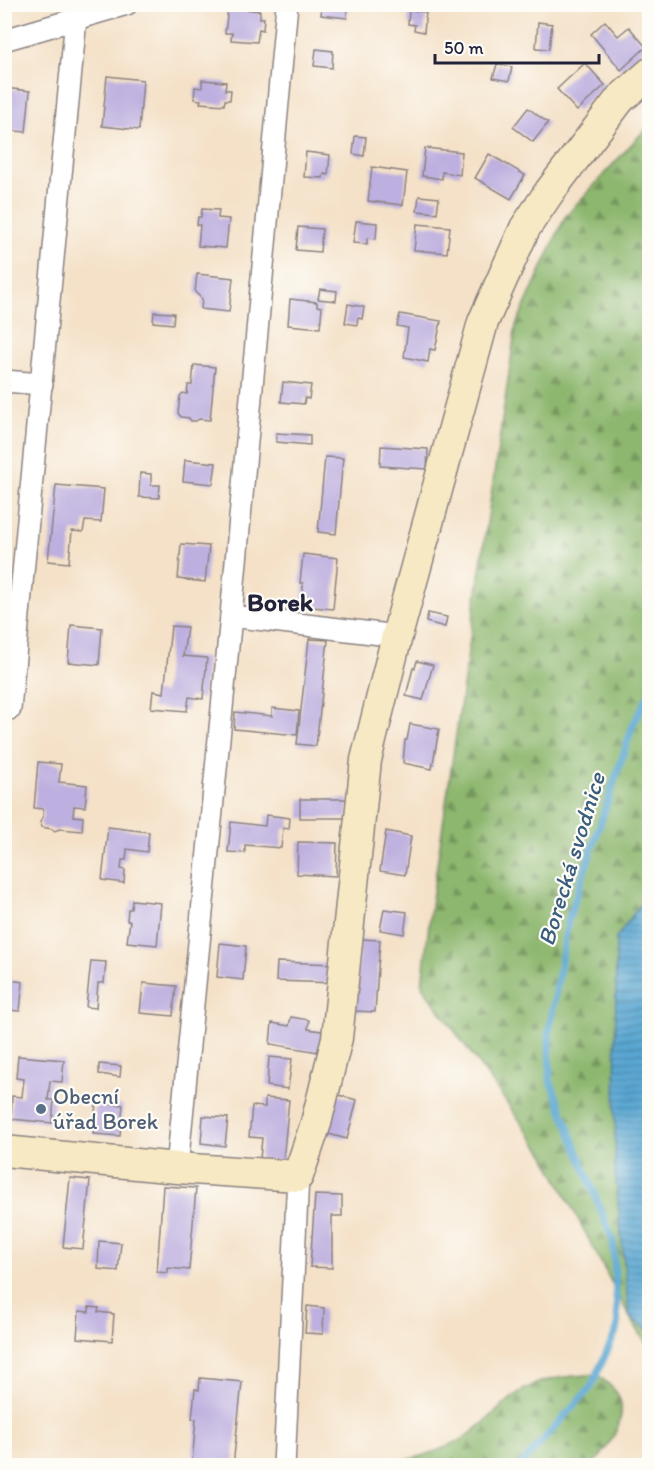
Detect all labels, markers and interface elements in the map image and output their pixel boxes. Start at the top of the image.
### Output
scale bar [435,27,598,65]
text: 50 m [444,37,484,59]
district label: Borek [247,586,314,618]
water label: Borecká svodnice [531,768,611,949]
place label: Obecní úřad Borek [53,1083,159,1135]
marker: Obecní úřad Borek [34,1102,48,1116]

